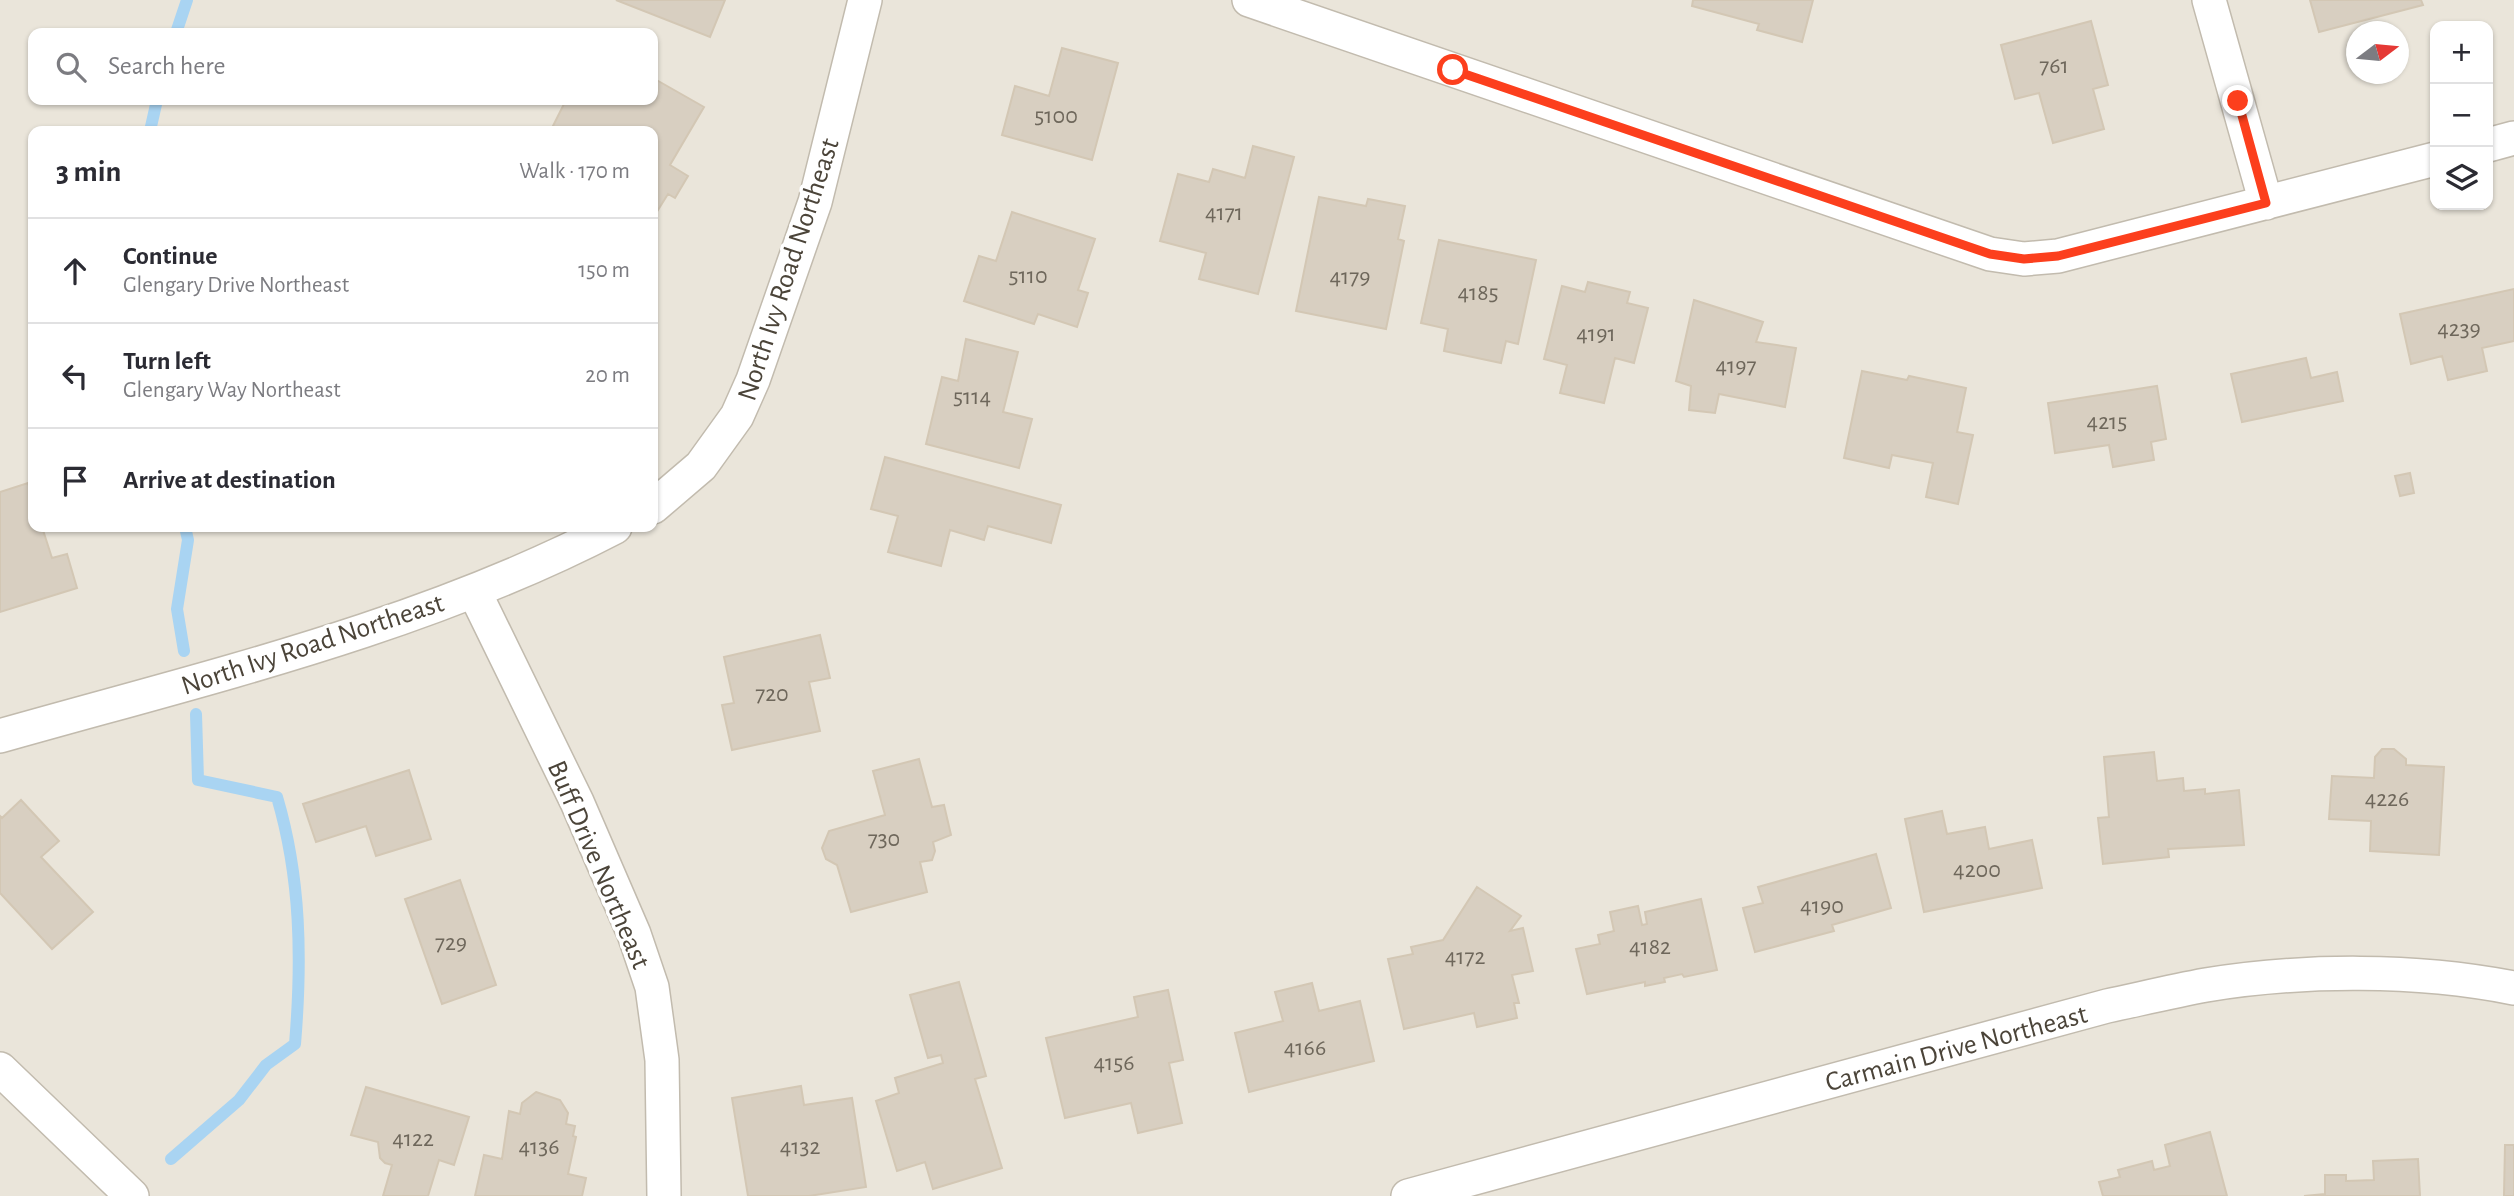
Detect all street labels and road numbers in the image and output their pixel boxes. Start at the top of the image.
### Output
street label: North Ivy Road Northeast [733,135,845,404]
street label: North Ivy Road Northeast [178,589,447,701]
street label: Buff Drive Northeast [542,757,655,973]
street label: Carmain Drive Northeast [1822,1000,2091,1097]

